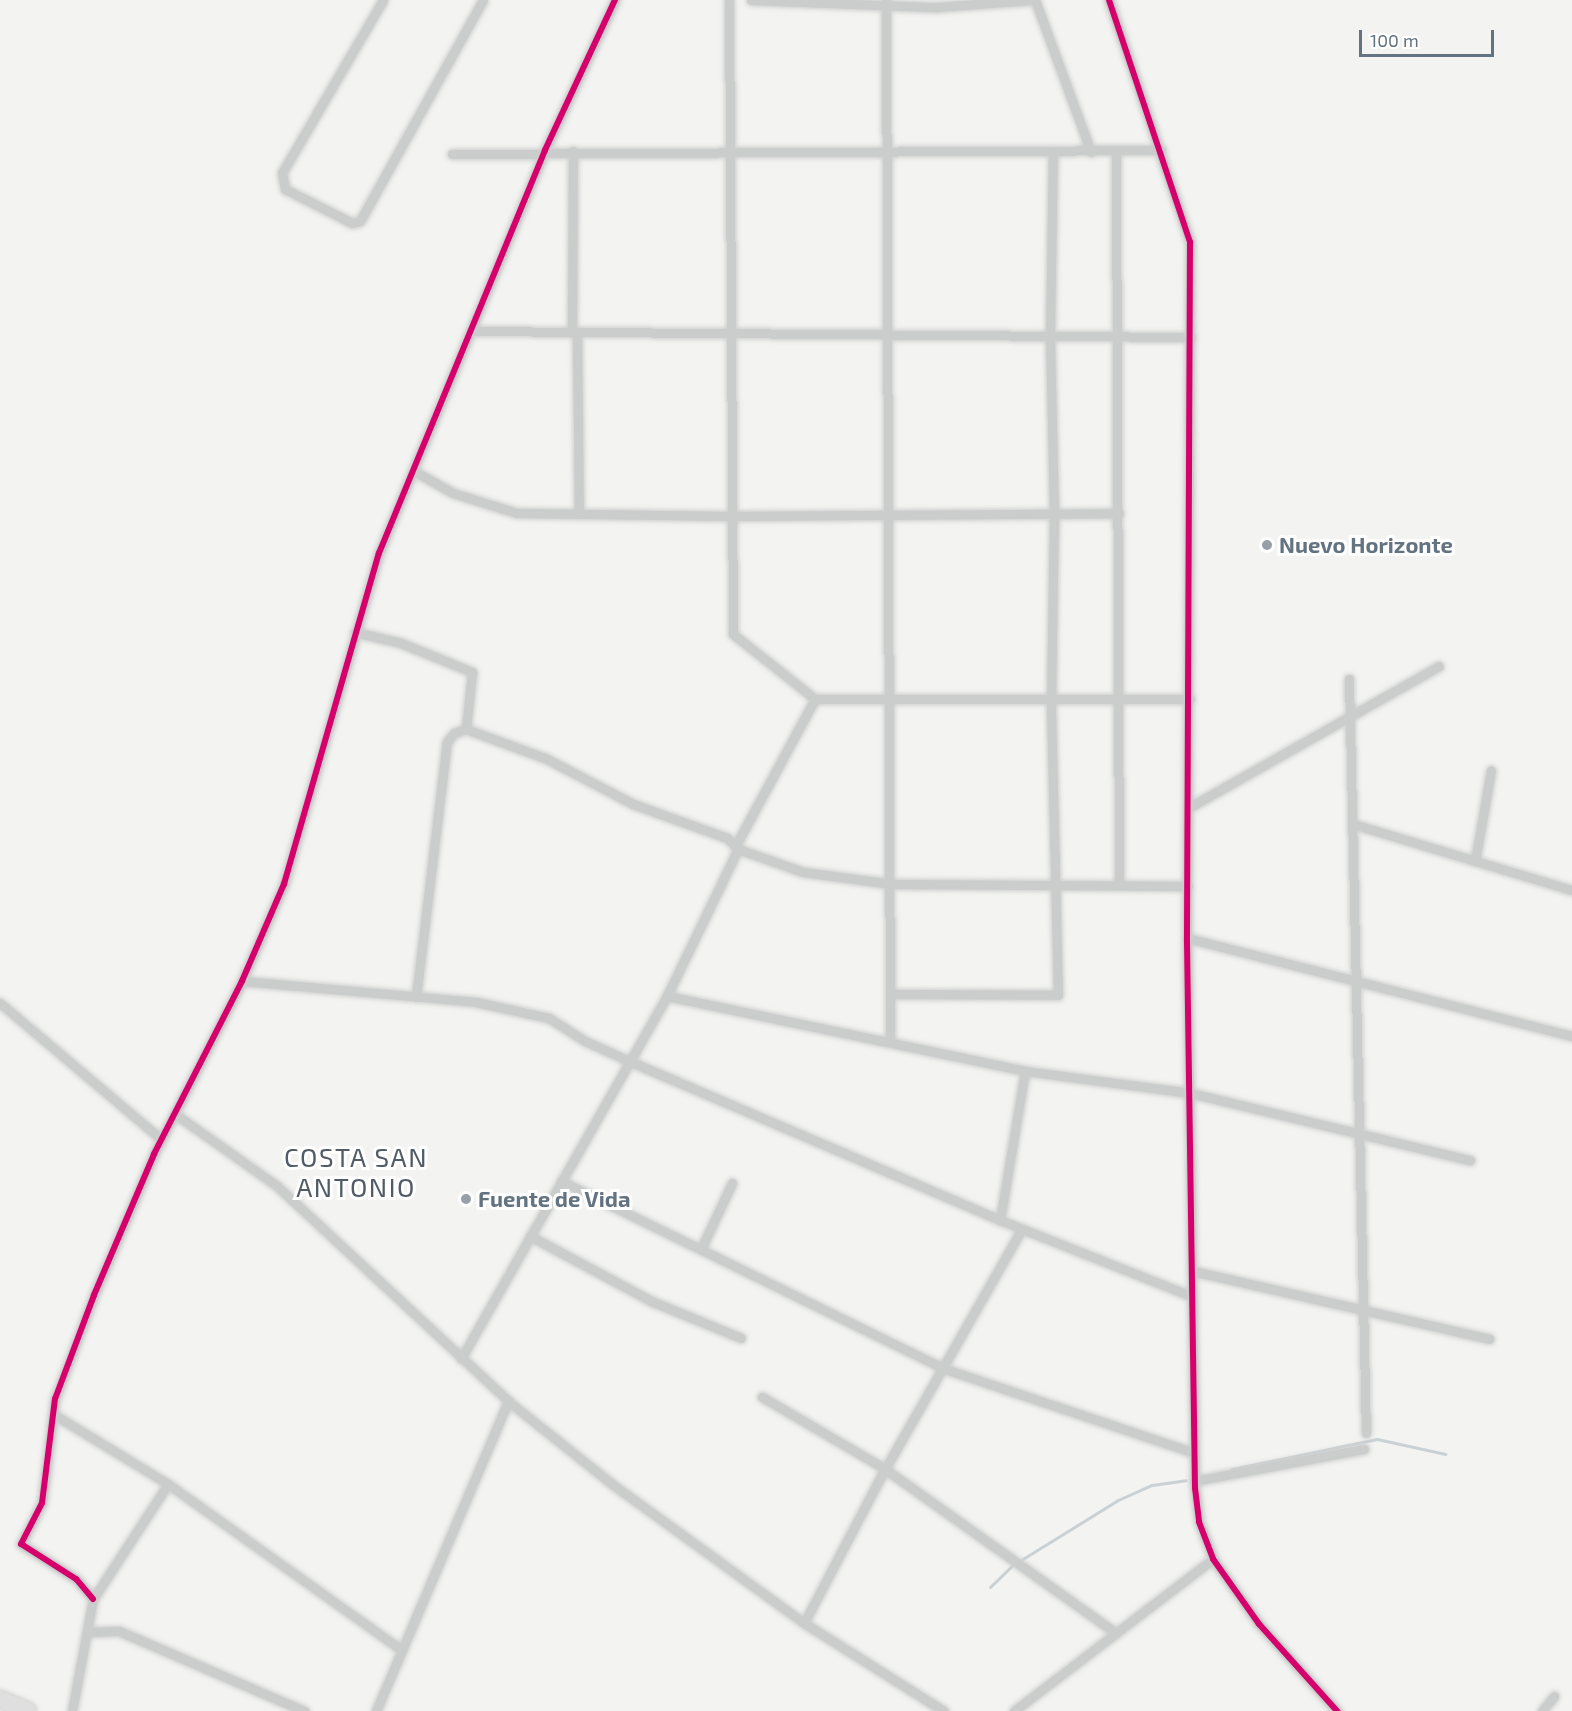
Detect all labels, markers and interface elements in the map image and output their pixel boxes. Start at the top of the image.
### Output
scale bar [1362,18,1497,56]
text: 100 m [1370,29,1419,51]
place label: Nuevo Horizonte [1279,532,1453,558]
marker: Nuevo Horizonte [1260,538,1274,552]
district label: COSTA SAN ANTONIO [284,1141,428,1202]
place label: Fuente de Vida [478,1186,631,1212]
marker: Fuente de Vida [459,1192,473,1206]

